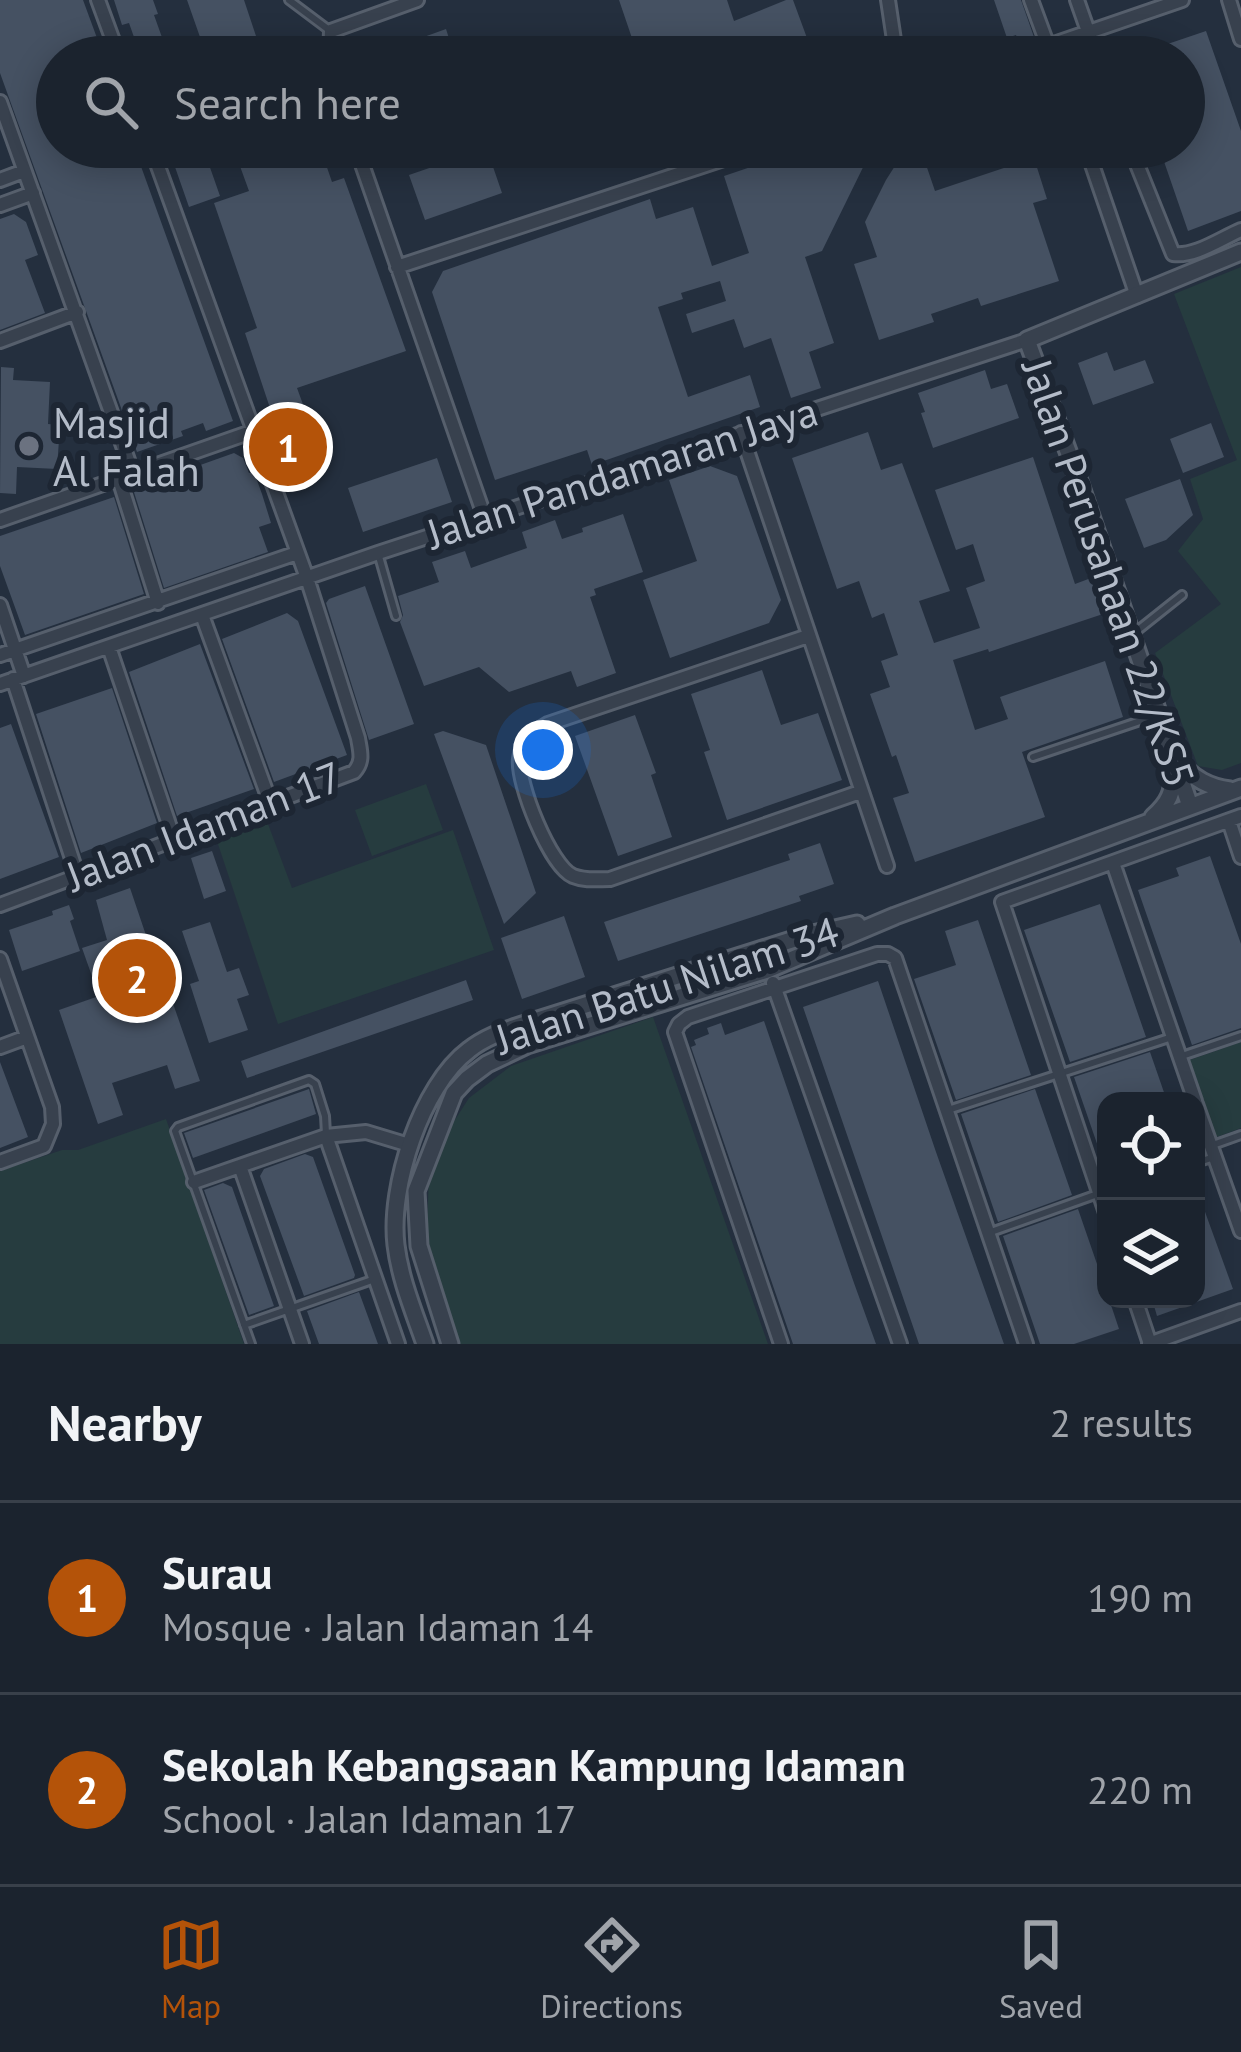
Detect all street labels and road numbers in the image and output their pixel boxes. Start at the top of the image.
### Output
street label: Jalan Perusahaan 22/KS5 [1009,350,1208,794]
street label: Jalan Pandamaran Jaya [418,383,824,562]
street label: Jalan Idaman 17 [56,748,350,905]
street label: Jalan Batu Nilam 34 [487,904,846,1067]

